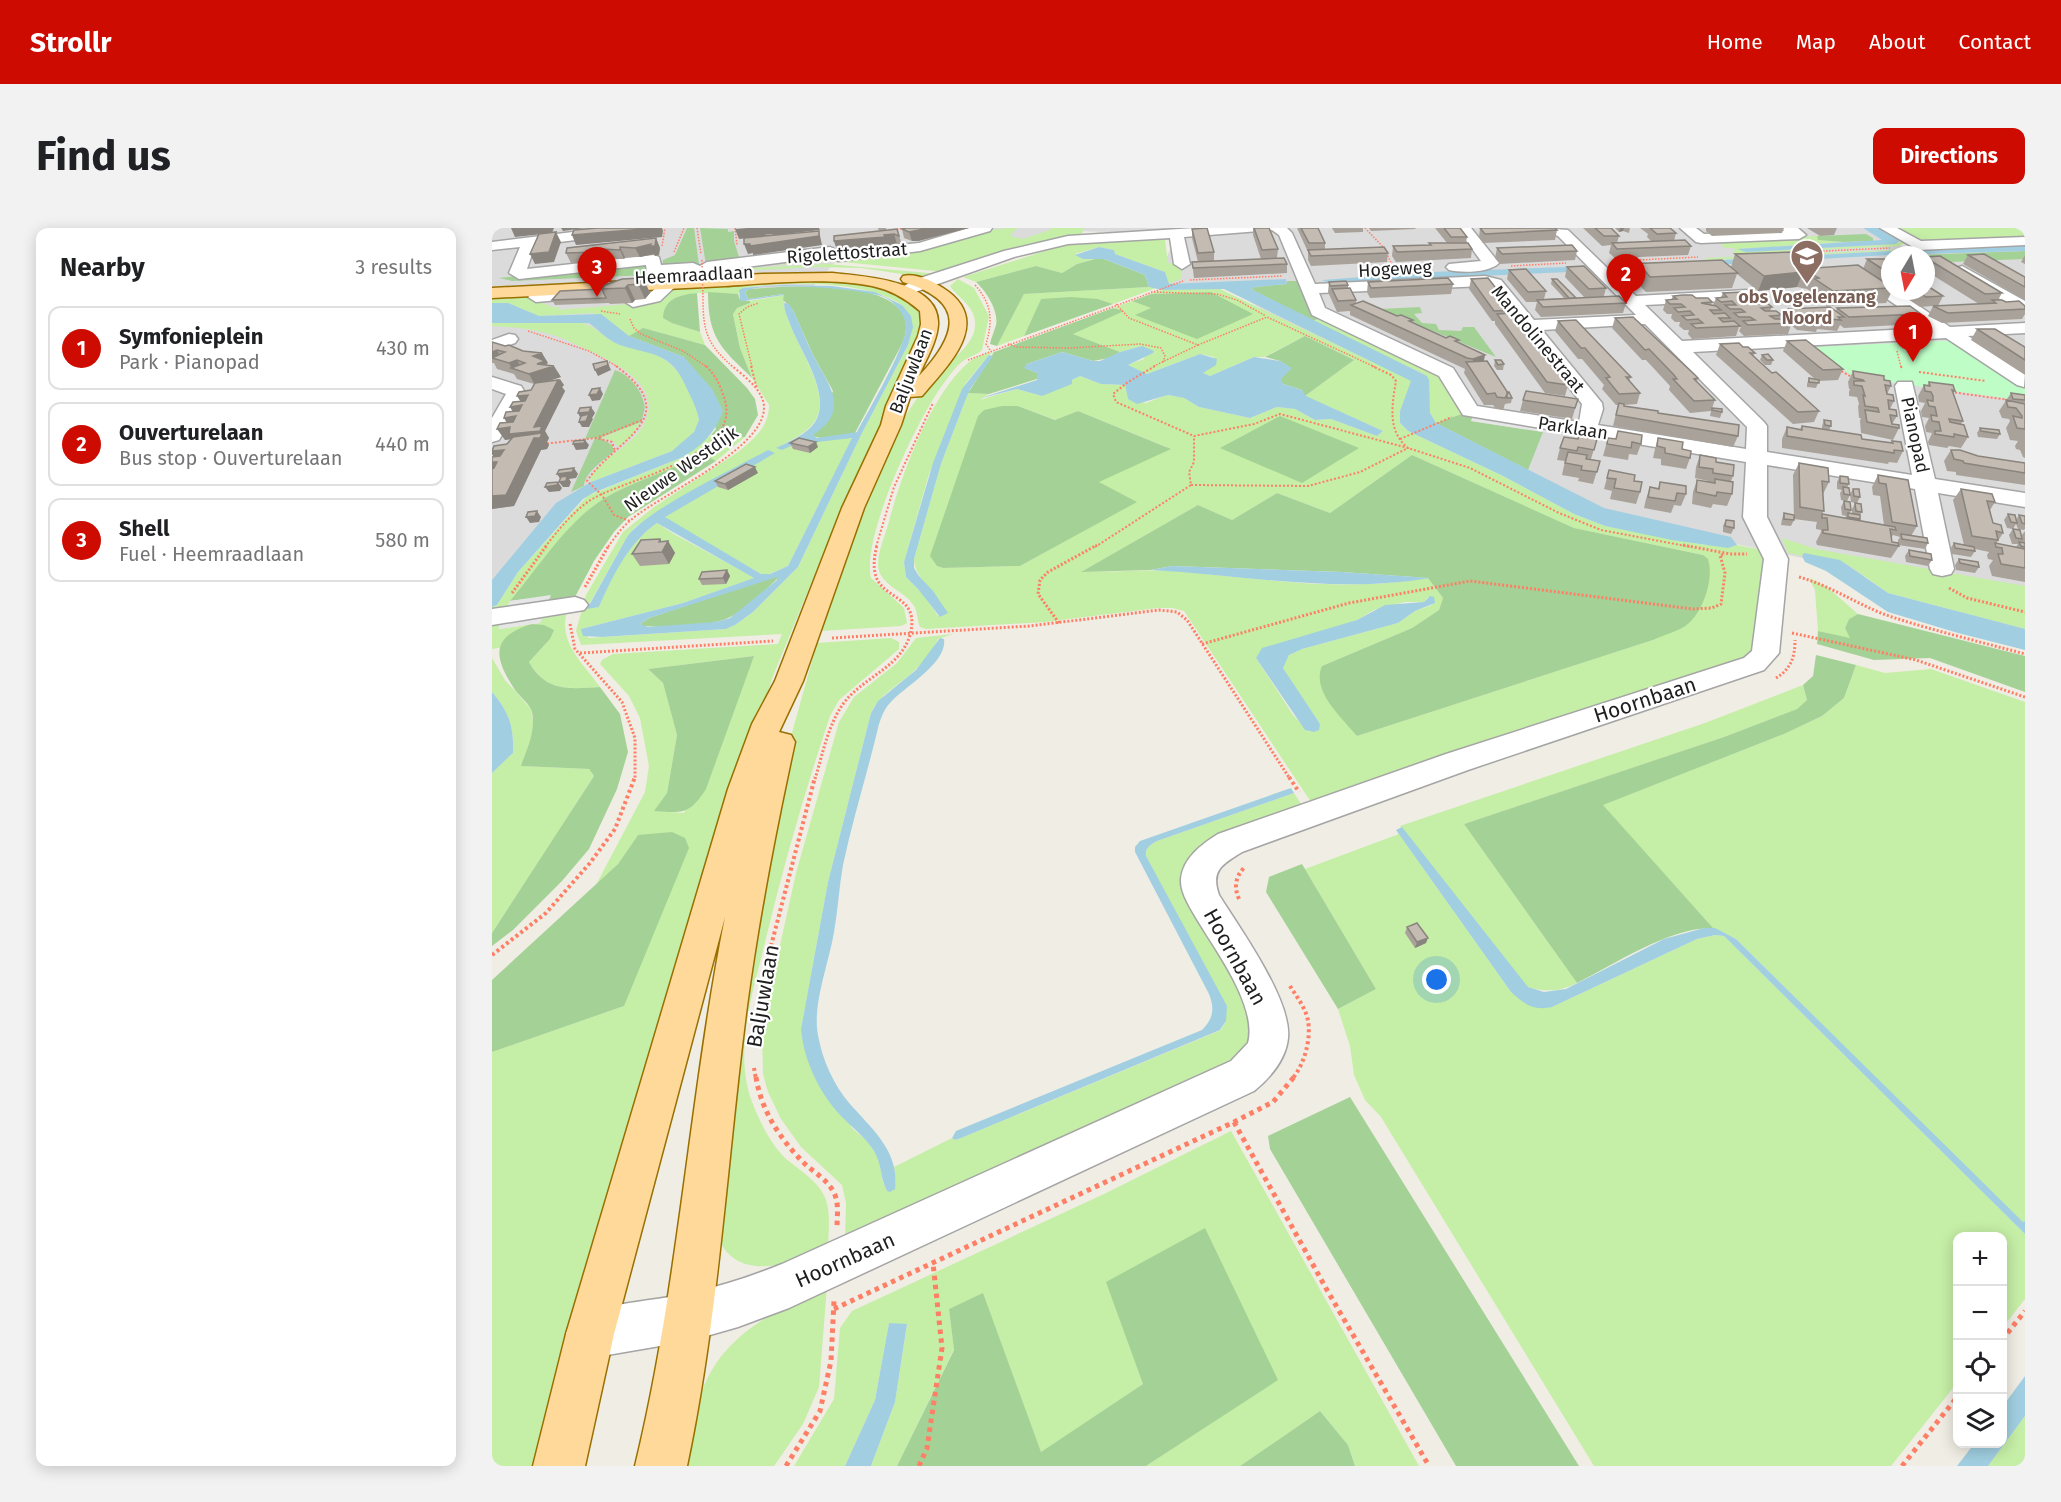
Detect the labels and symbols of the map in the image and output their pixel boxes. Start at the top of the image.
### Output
street label: Rigolettostraat [786,238,909,268]
school or university icon: obs Vogelenzang Noord [1789,238,1825,285]
north arrow [1881,246,1935,300]
pin: 3 [578,248,616,297]
pin: 2 [1606,254,1646,304]
street label: Hogeweg [1358,256,1433,282]
street label: Heemraadlaan [634,261,754,289]
street label: Mandolinestraat [1487,281,1590,398]
place label: obs Vogelenzang Noord [1738,286,1876,329]
pin: 1 [1894,312,1932,362]
street label: Baljuwlaan [885,325,937,417]
street label: Pianopad [1896,395,1934,475]
street label: Parklaan [1536,412,1610,444]
street label: Nieuwe Westdijk [620,421,743,517]
street label: Hoornbaan [1590,671,1700,729]
street label: Hoornbaan [1198,904,1272,1010]
street label: Baljuwlaan [741,942,785,1050]
your location [1422,965,1451,994]
street label: Hoornbaan [791,1226,899,1294]

